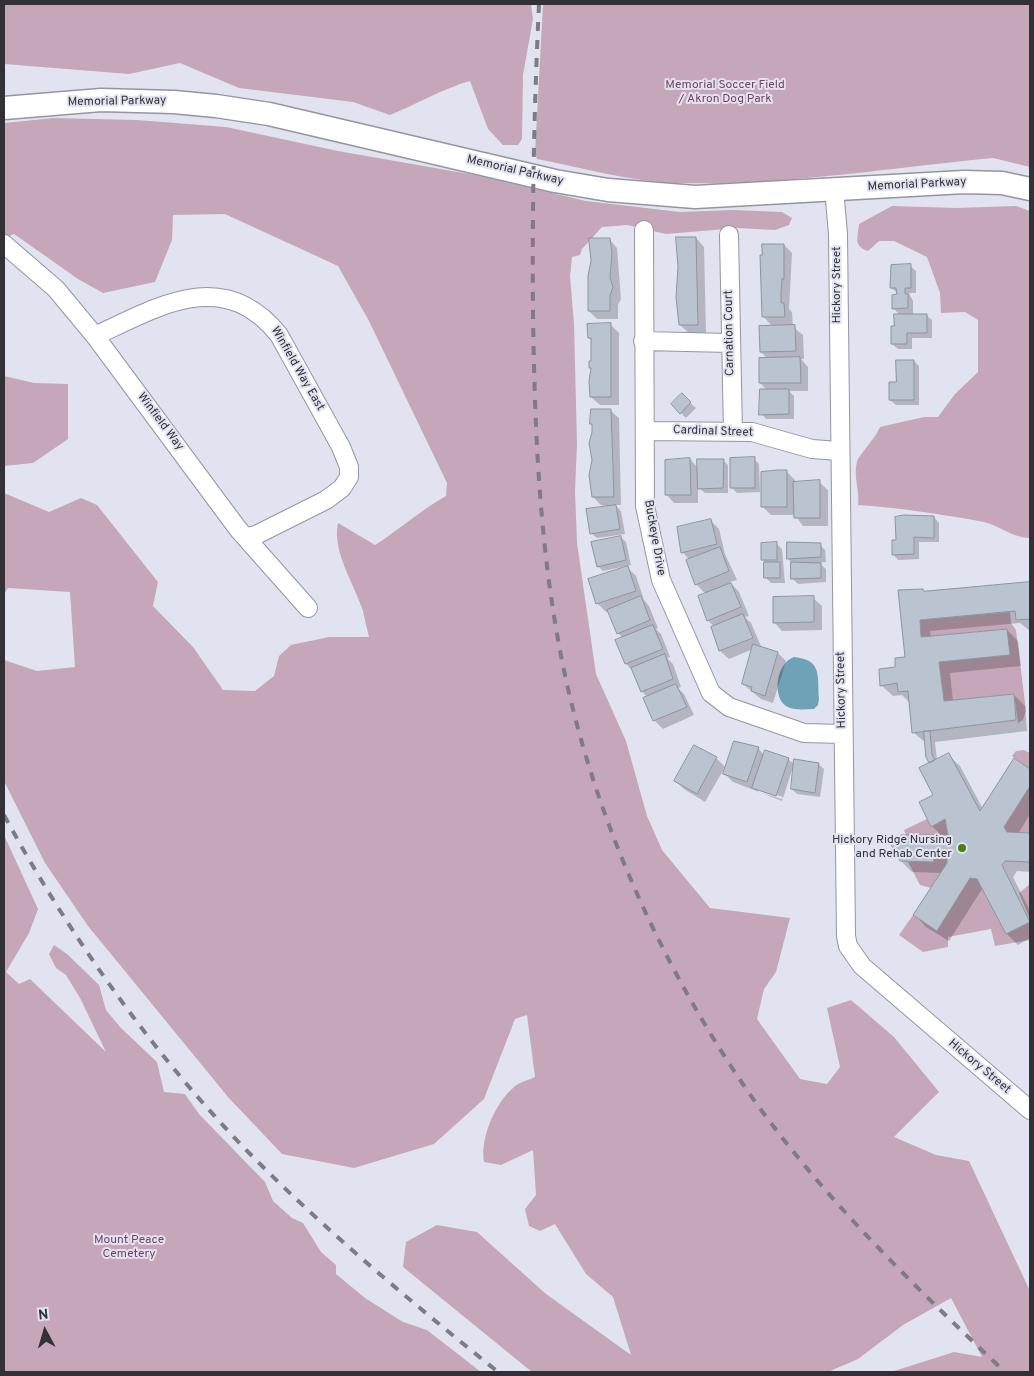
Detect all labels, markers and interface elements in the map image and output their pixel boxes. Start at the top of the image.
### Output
park label: Memorial Soccer Field / Akron Dog Park [665,79,785,107]
street label: Memorial Parkway [67,94,167,110]
street label: Memorial Parkway [465,153,565,189]
street label: Memorial Parkway [867,175,967,195]
street label: Hickory Street [831,246,845,324]
street label: Carnation Court [722,290,738,376]
street label: Winfield Way East [267,324,327,414]
street label: Winfield Way [134,390,186,454]
street label: Cardinal Street [673,423,753,441]
street label: Buckeye Drive [640,499,668,577]
street label: Hickory Street [834,651,850,729]
place label: Hickory Ridge Nursing and Rehab Center [832,834,952,862]
marker: Hickory Ridge Nursing and Rehab Center [956,842,968,854]
street label: Hickory Street [945,1037,1013,1097]
park label: Mount Peace Cemetery [94,1234,164,1262]
north arrow [20,1306,70,1356]
text: N [37,1307,49,1325]

